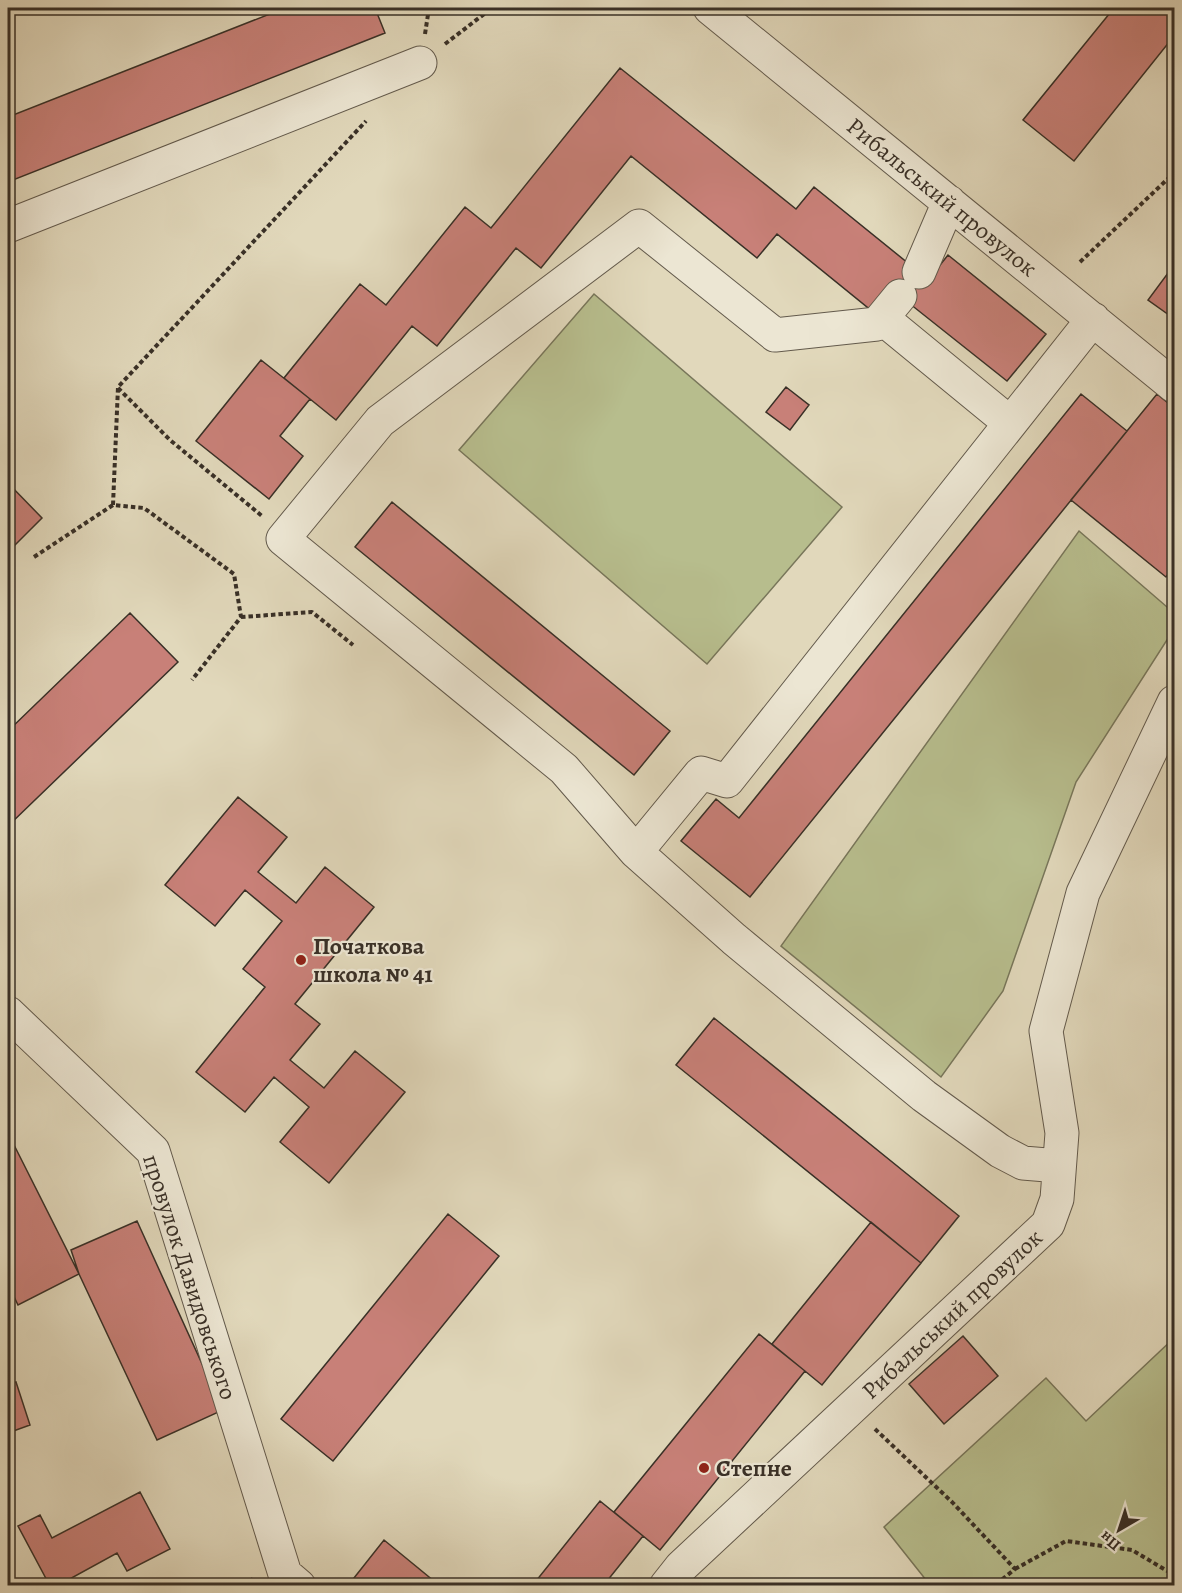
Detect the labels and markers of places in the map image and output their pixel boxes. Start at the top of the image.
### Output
place label: Початкова школа № 41 [313,930,433,990]
marker: Початкова школа № 41 [294,953,308,967]
place label: Степне [716,1452,792,1484]
marker: Степне [697,1461,711,1475]

